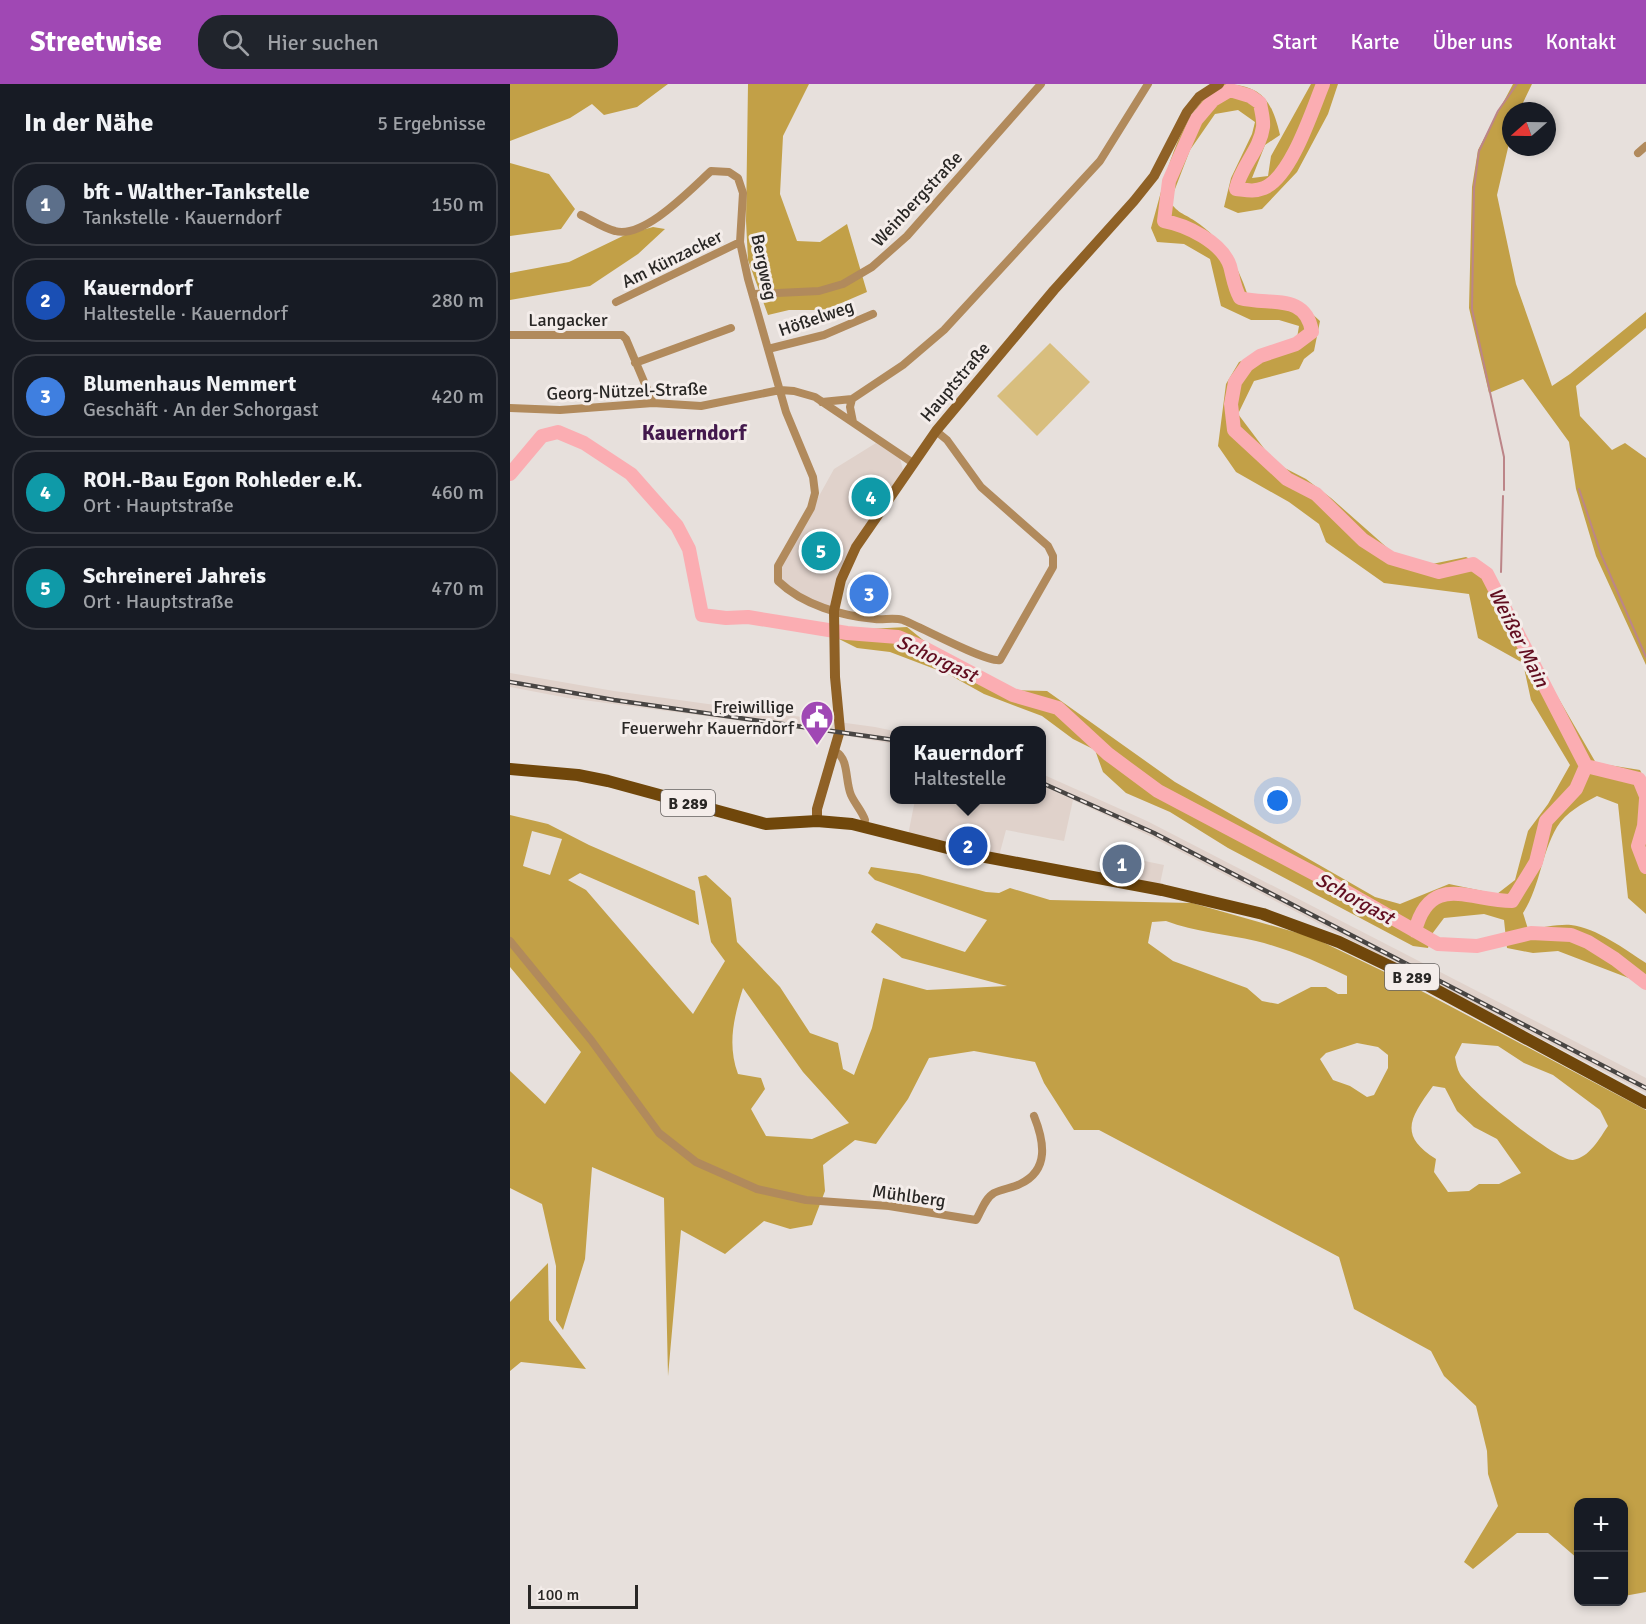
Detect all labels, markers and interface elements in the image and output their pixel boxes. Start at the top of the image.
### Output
search box [198,15,618,69]
text: Streetwise [30,25,162,59]
icon: search [219,26,252,59]
text: Hier suchen [267,29,379,56]
text: Start [1272,29,1317,55]
text: Karte [1350,29,1399,55]
text: Über uns [1432,29,1513,55]
text: Kontakt [1546,29,1616,55]
north arrow [1502,102,1556,156]
text: In der Nähe [24,107,154,139]
text: 5 Ergebnisse [377,111,486,136]
street label: Weinbergstraße [867,147,967,251]
text: bft - Walther-Tankstelle [83,178,310,205]
text: 1 [40,192,51,217]
text: 150 m [431,192,484,217]
text: Tankstelle · Kauerndorf [83,205,281,230]
street label: Am Künzacker [618,225,726,293]
street label: Bergweg [746,232,782,302]
text: Kauerndorf [83,274,193,301]
text: 2 [40,288,51,313]
text: 280 m [431,288,484,313]
street label: Hößelweg [775,295,857,341]
text: Haltestelle · Kauerndorf [83,301,288,326]
street label: Langacker [528,309,608,331]
street label: Hauptstraße [915,338,995,426]
text: Blumenhaus Nemmert [83,370,296,397]
street label: Georg-Nützel-Straße [546,377,708,405]
text: 3 [40,384,51,409]
text: 420 m [431,384,484,409]
text: Geschäft · An der Schorgast [83,397,318,422]
district label: Kauerndorf [642,420,748,446]
text: ROH.-Bau Egon Rohleder e.K. [83,466,363,493]
pin: 4 [852,474,890,520]
text: 4 [40,480,51,505]
text: 460 m [431,480,484,505]
text: Ort · Hauptstraße [83,493,234,518]
pin: 5 [802,528,840,574]
text: Schreinerei Jahreis [83,562,266,589]
pin: 3 [850,572,888,616]
text: 5 [40,576,51,601]
text: 470 m [431,576,484,601]
water label: Weißer Main [1483,583,1555,692]
text: Ort · Hauptstraße [83,589,234,614]
water label: Schorgast [893,629,983,689]
place label: Freiwillige Feuerwehr Kauerndorf [621,696,795,739]
public building icon: Freiwillige Feuerwehr Kauerndorf [799,699,835,746]
popup [890,726,1046,804]
text: Kauerndorf [913,739,1023,766]
text: Haltestelle [913,766,1006,791]
your location [1263,786,1292,815]
road number: B 289 [661,790,715,816]
pin: 2 [948,824,988,868]
pin: 1 [1102,842,1142,886]
water label: Schorgast [1311,867,1400,931]
road number: B 289 [1385,964,1439,990]
street label: Mühlberg [871,1180,947,1212]
map controls [1574,1498,1628,1606]
button: + [1574,1498,1628,1552]
button: − [1574,1552,1628,1606]
scale bar [528,1582,638,1610]
text: 100 m [537,1585,579,1605]

